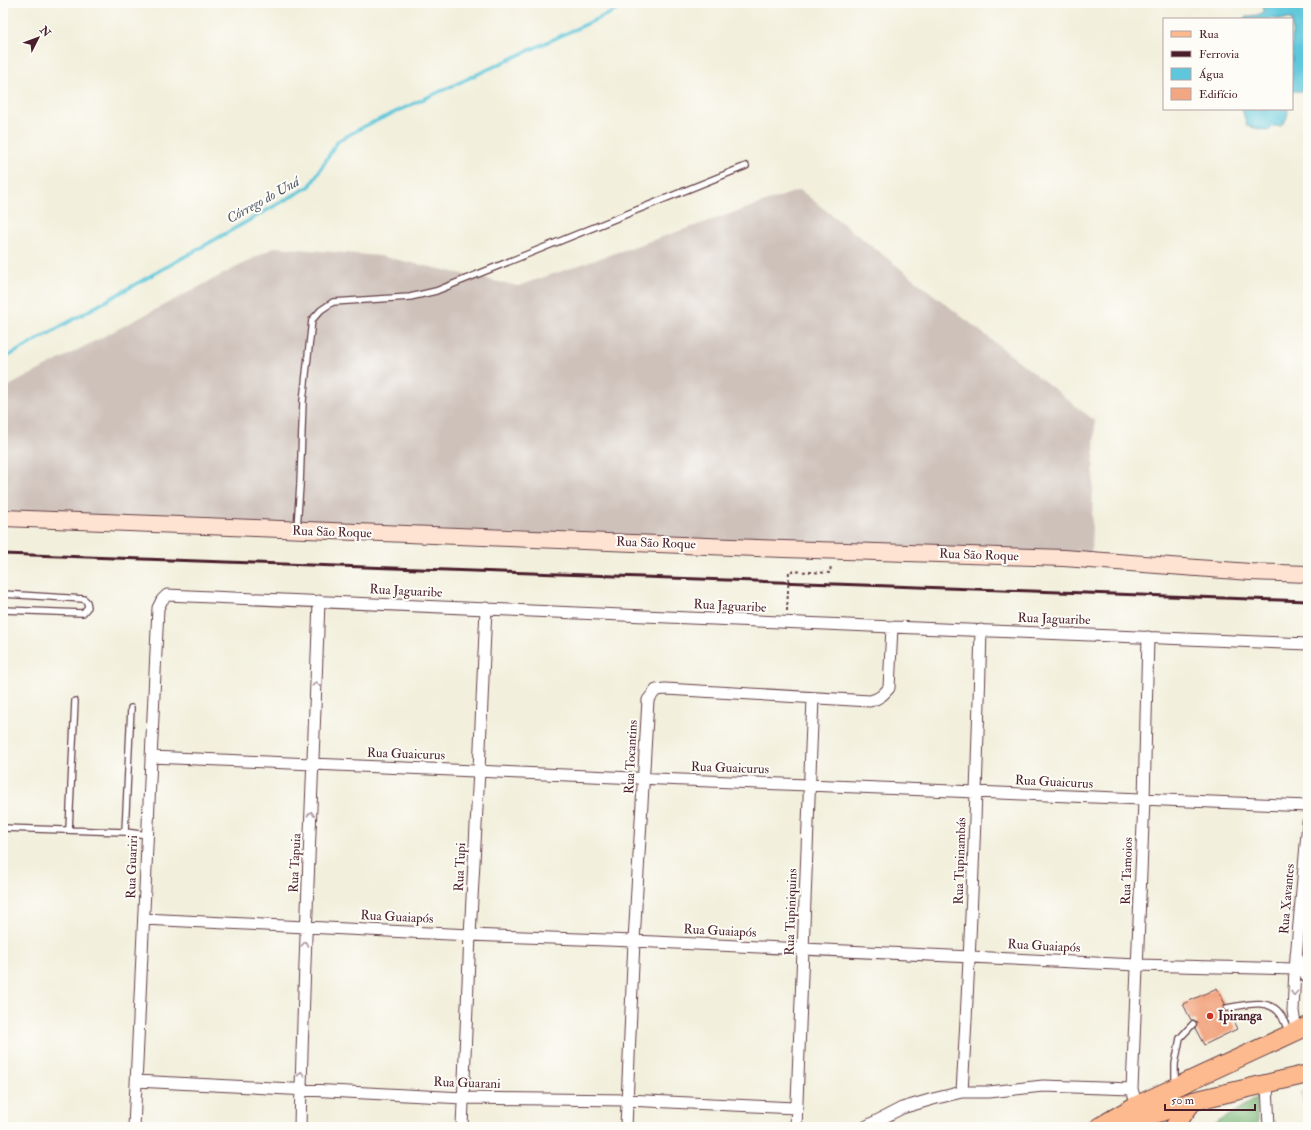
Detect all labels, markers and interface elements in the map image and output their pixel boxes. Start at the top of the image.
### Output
north arrow [18,18,58,58]
legend [1163,18,1293,110]
text: N [36,23,54,41]
text: Rua [1199,27,1220,42]
text: Ferrovia [1199,47,1240,62]
text: Água [1198,67,1225,82]
text: Edifício [1199,87,1238,102]
water label: Córrego do Uná [224,172,304,227]
street label: Rua São Roque [292,523,373,541]
street label: Rua São Roque [616,534,697,552]
street label: Rua São Roque [939,546,1020,564]
street label: Rua Jaguaribe [369,581,443,601]
street label: Rua Jaguaribe [693,596,767,616]
street label: Rua Jaguaribe [1017,610,1091,628]
one-way arrow [312,681,321,687]
street label: Rua Tocantins [621,719,641,795]
street label: Rua Guaicurus [367,745,446,763]
street label: Rua Guaicurus [691,759,770,777]
street label: Rua Guaicurus [1014,772,1094,792]
one-way arrow [307,811,315,817]
street label: Rua Tupinambás [950,817,971,905]
street label: Rua Tapuia [285,832,306,893]
street label: Rua Guariri [123,834,141,899]
street label: Rua Tamoios [1118,836,1136,905]
street label: Rua Tupi [451,842,470,892]
street label: Rua Xavantes [1276,862,1298,935]
street label: Rua Tupiniquins [781,868,802,956]
street label: Rua Guaiapós [360,907,434,928]
street label: Rua Guaiapós [683,921,757,942]
street label: Rua Guaiapós [1007,936,1081,957]
one-way arrow [301,941,309,947]
one-way arrow [1289,990,1298,996]
place label: Ipiranga [1218,1008,1262,1025]
marker: Ipiranga [1205,1011,1215,1021]
one-way arrow [297,1071,305,1077]
street label: Rua Guarani [433,1074,501,1092]
scale bar [1165,1086,1255,1112]
text: 50 m [1171,1093,1195,1108]

